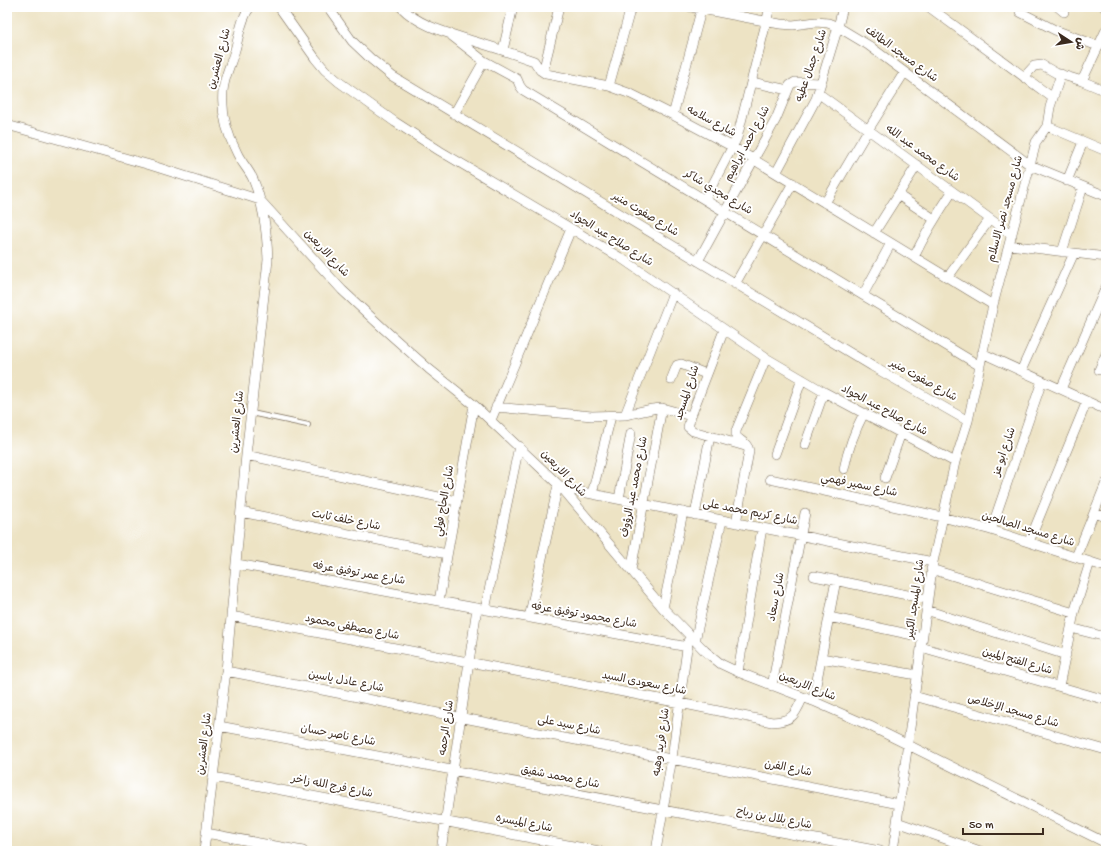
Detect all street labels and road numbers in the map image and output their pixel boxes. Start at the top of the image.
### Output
street label: شارع مسجد الطائف [862,24,940,86]
street label: شارع العشرين [205,27,235,91]
street label: شارع جمال عطيه [793,28,831,104]
street label: شارع سلامه [684,103,738,141]
street label: شارع احمد ابراهيم [722,104,774,184]
street label: شارع محمد عبد الله [882,122,962,186]
street label: شارع مسجد نصر الاسلام [985,154,1027,264]
street label: شارع مجدي شاكر [681,167,755,219]
street label: شارع صفوت منير [608,189,681,240]
street label: شارع صلاح عبد الجواد [567,208,655,270]
street label: شارع الاربعين [300,227,352,281]
street label: شارع صفوت منير [886,356,959,405]
street label: شارع المسجد [673,364,703,422]
street label: شارع صلاح عبد الجواد [838,382,930,440]
street label: شارع العشرين [228,390,248,454]
street label: شارع ابو عز [990,426,1020,479]
street label: شارع محمد عبد الرؤوف [618,435,652,539]
street label: شارع الاربعين [537,448,589,500]
street label: شارع الحاج فولي [432,464,460,538]
street label: شارع سمير فهمي [819,471,898,503]
street label: شارع كريم محمد على [701,497,799,529]
street label: شارع خلف ثابت [310,507,382,535]
street label: شارع مسجد الصالحين [980,509,1076,551]
street label: شارع المسجد الكبير [903,558,929,641]
street label: شارع عمر توفيق عرفه [312,559,406,589]
street label: شارع سعاد [765,571,789,623]
street label: شارع محمود توفيق عرفه [530,600,638,632]
street label: شارع مصطفى محمود [304,612,400,644]
street label: شارع الفتح المبين [980,645,1054,679]
street label: شارع عادل ياسين [307,668,385,696]
street label: شارع سعودى السيد [601,669,687,699]
street label: شارع الاربعين [777,669,837,705]
street label: شارع مسجد الإخلاص [966,692,1060,732]
street label: شارع الرحمه [436,699,458,757]
street label: شارع فريد وهبه [650,707,674,777]
street label: شارع العشرين [194,712,216,776]
street label: شارع سيد على [536,713,602,739]
street label: شارع ناصر حسان [299,722,377,750]
street label: شارع الفرن [763,758,813,780]
street label: شارع محمد شفيق [520,764,600,792]
street label: شارع فرج الله زاخر [289,772,374,802]
street label: شارع بلال بن رباح [735,805,813,833]
street label: شارع الميسره [494,812,554,836]

